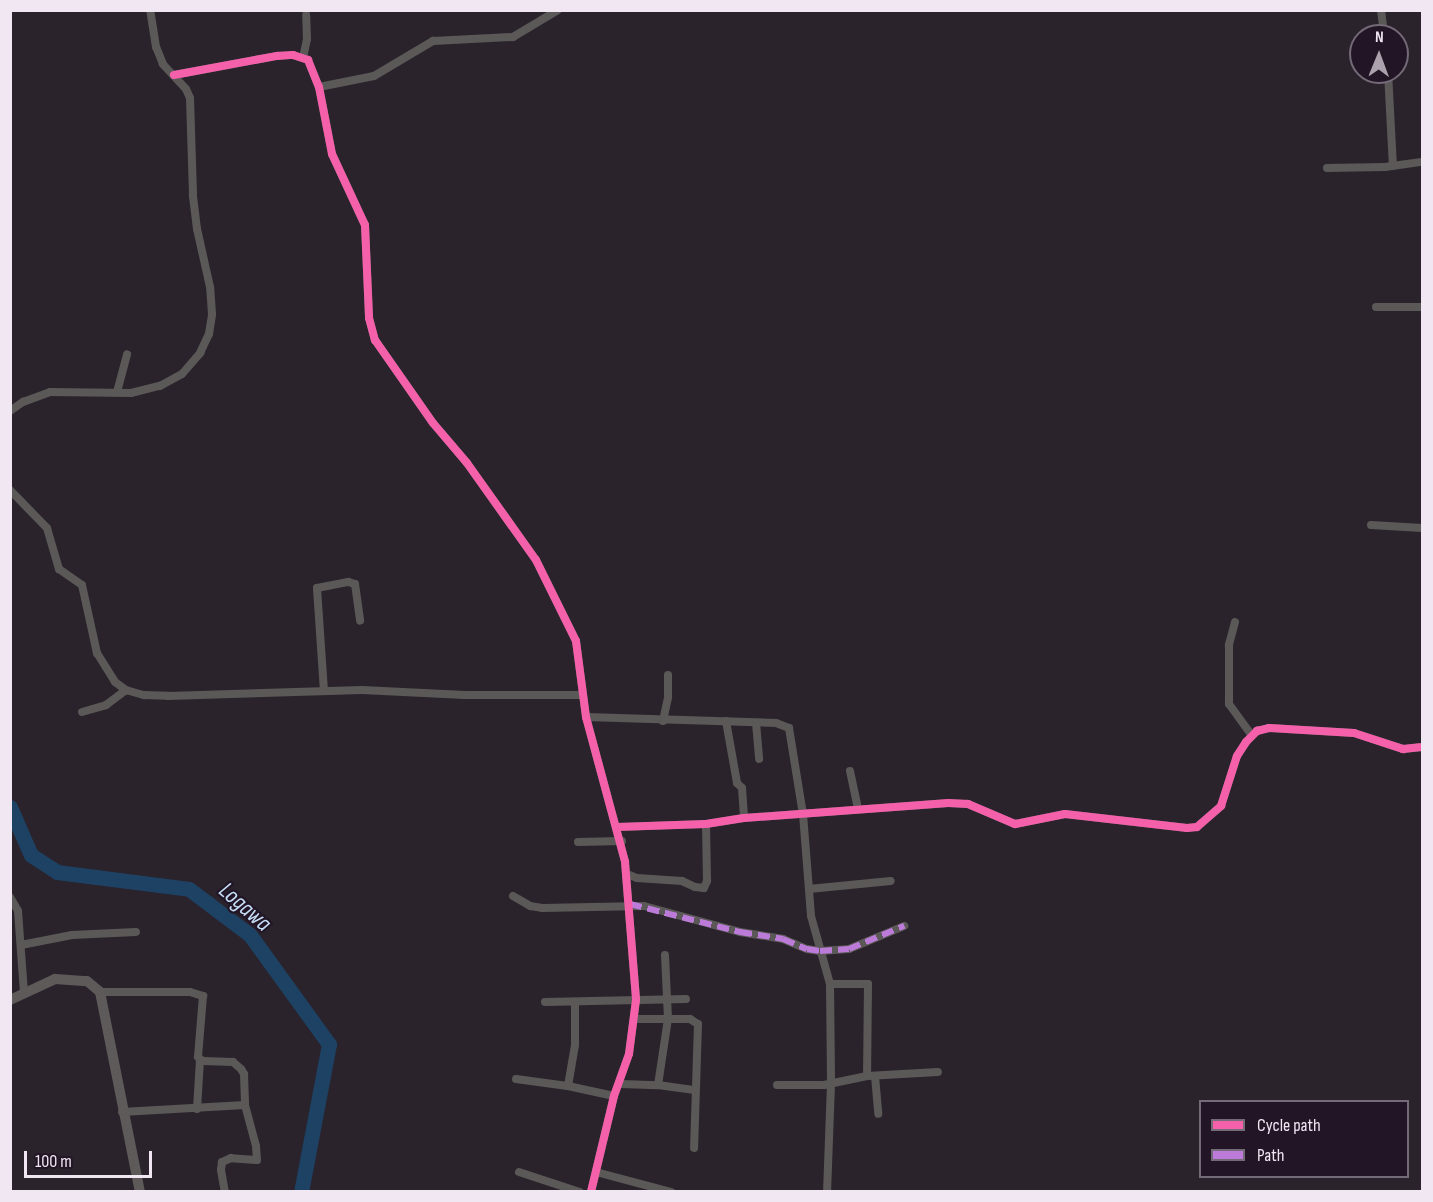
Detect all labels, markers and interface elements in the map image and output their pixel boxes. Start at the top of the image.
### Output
north arrow [1349,24,1409,84]
text: N [1375,28,1384,47]
water label: Logawa [213,876,277,938]
legend [1199,1100,1409,1178]
text: Cycle path [1257,1115,1321,1136]
scale bar [27,1139,154,1177]
text: Path [1257,1145,1285,1166]
text: 100 m [35,1151,72,1172]

